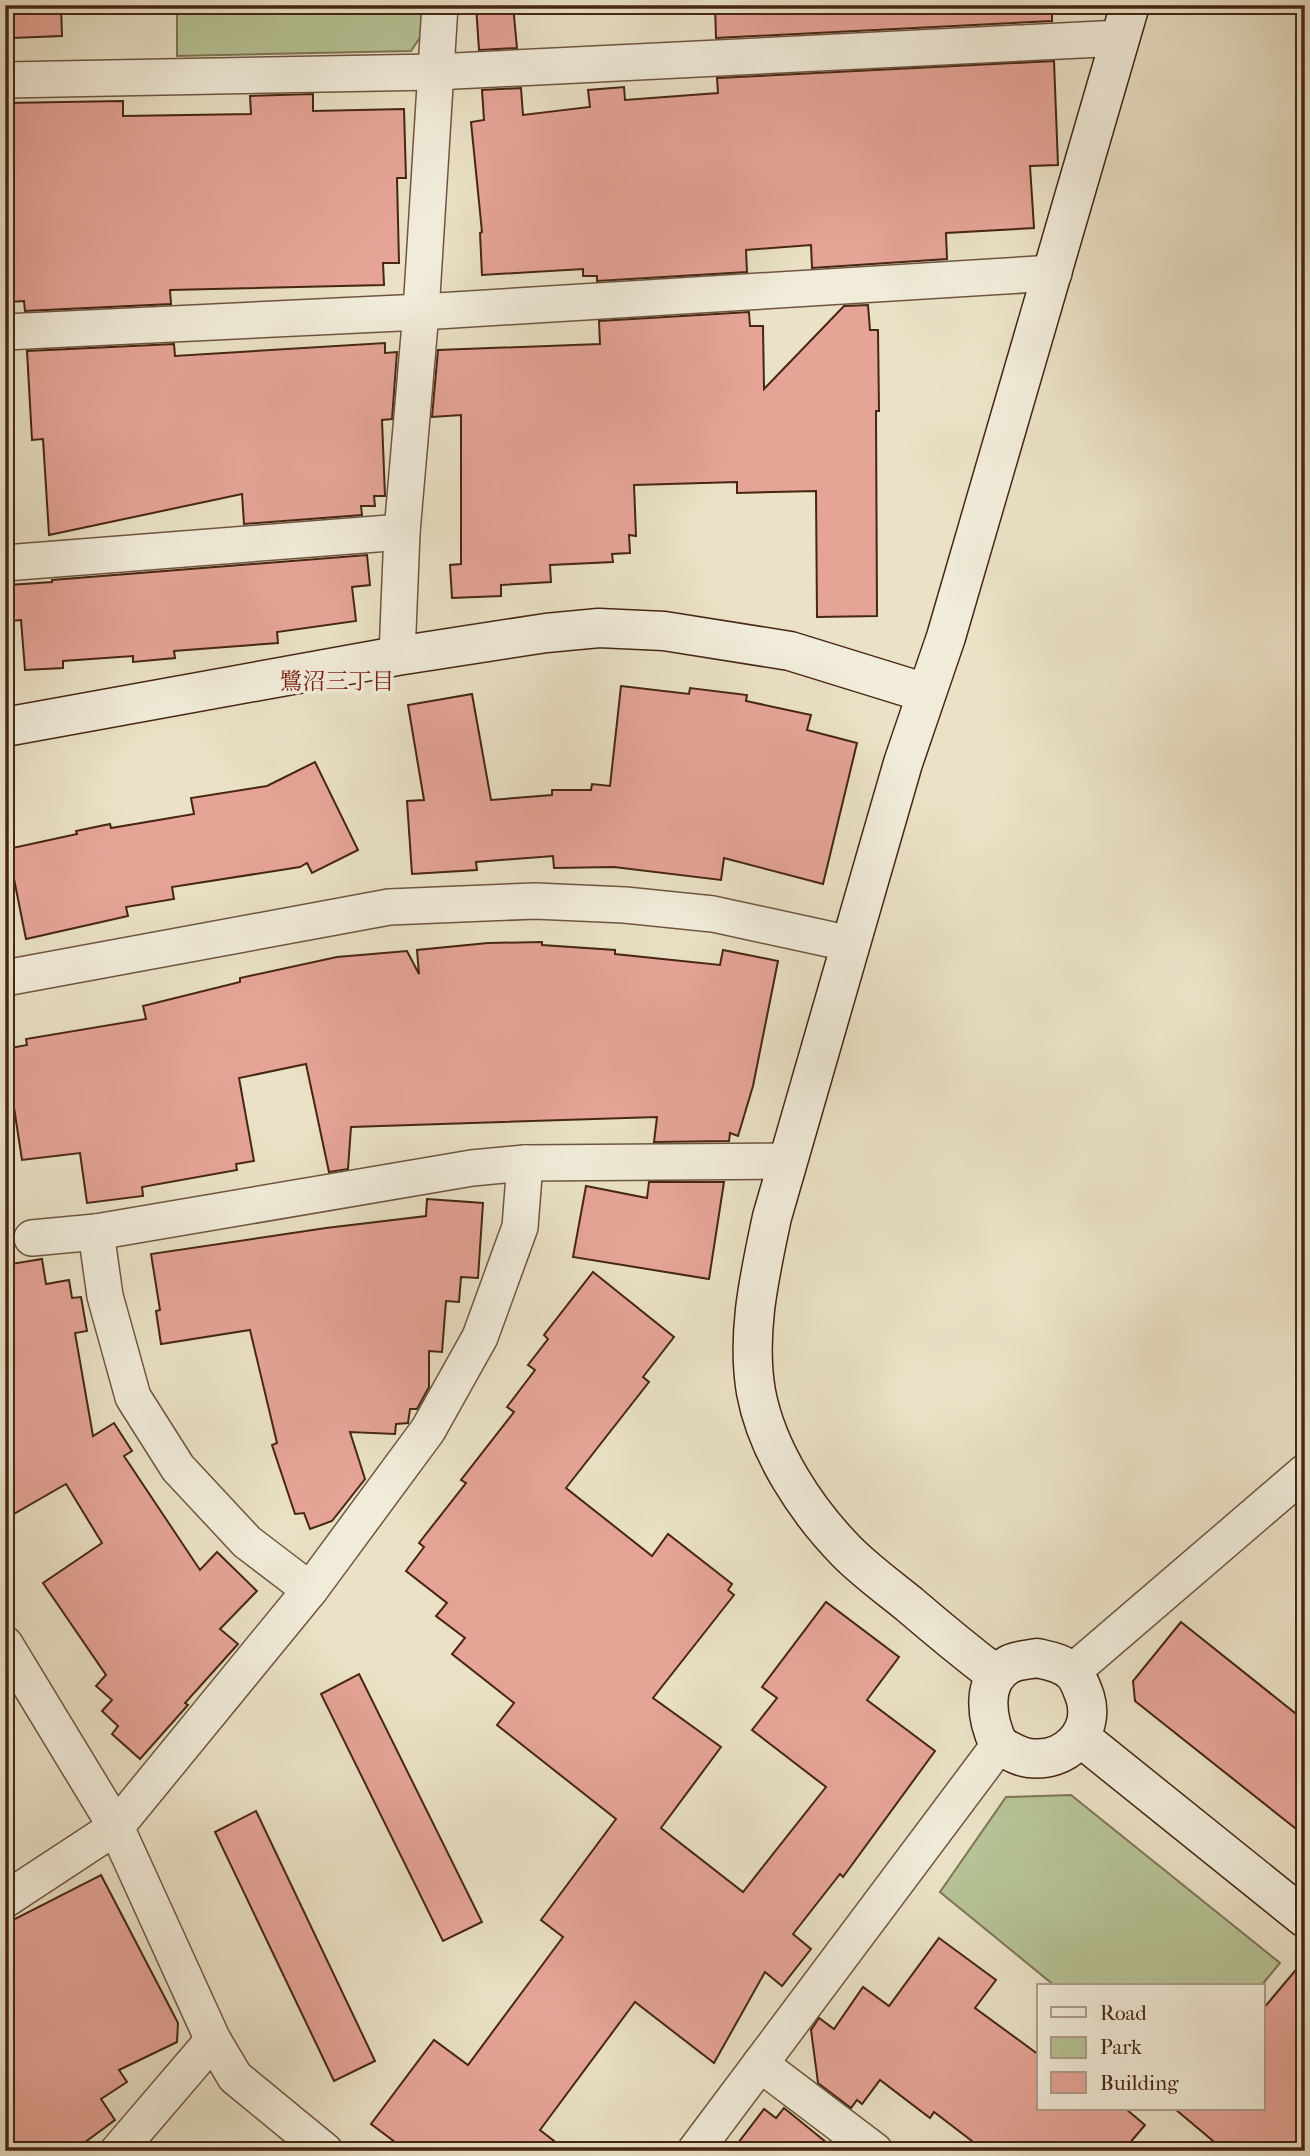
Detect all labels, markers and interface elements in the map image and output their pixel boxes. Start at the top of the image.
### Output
district label: 鷺沼三丁目 [280,668,395,695]
legend [1037,1984,1264,2110]
text: Road [1100,2001,1147,2025]
text: Park [1100,2035,1142,2059]
text: Building [1100,2071,1179,2095]

